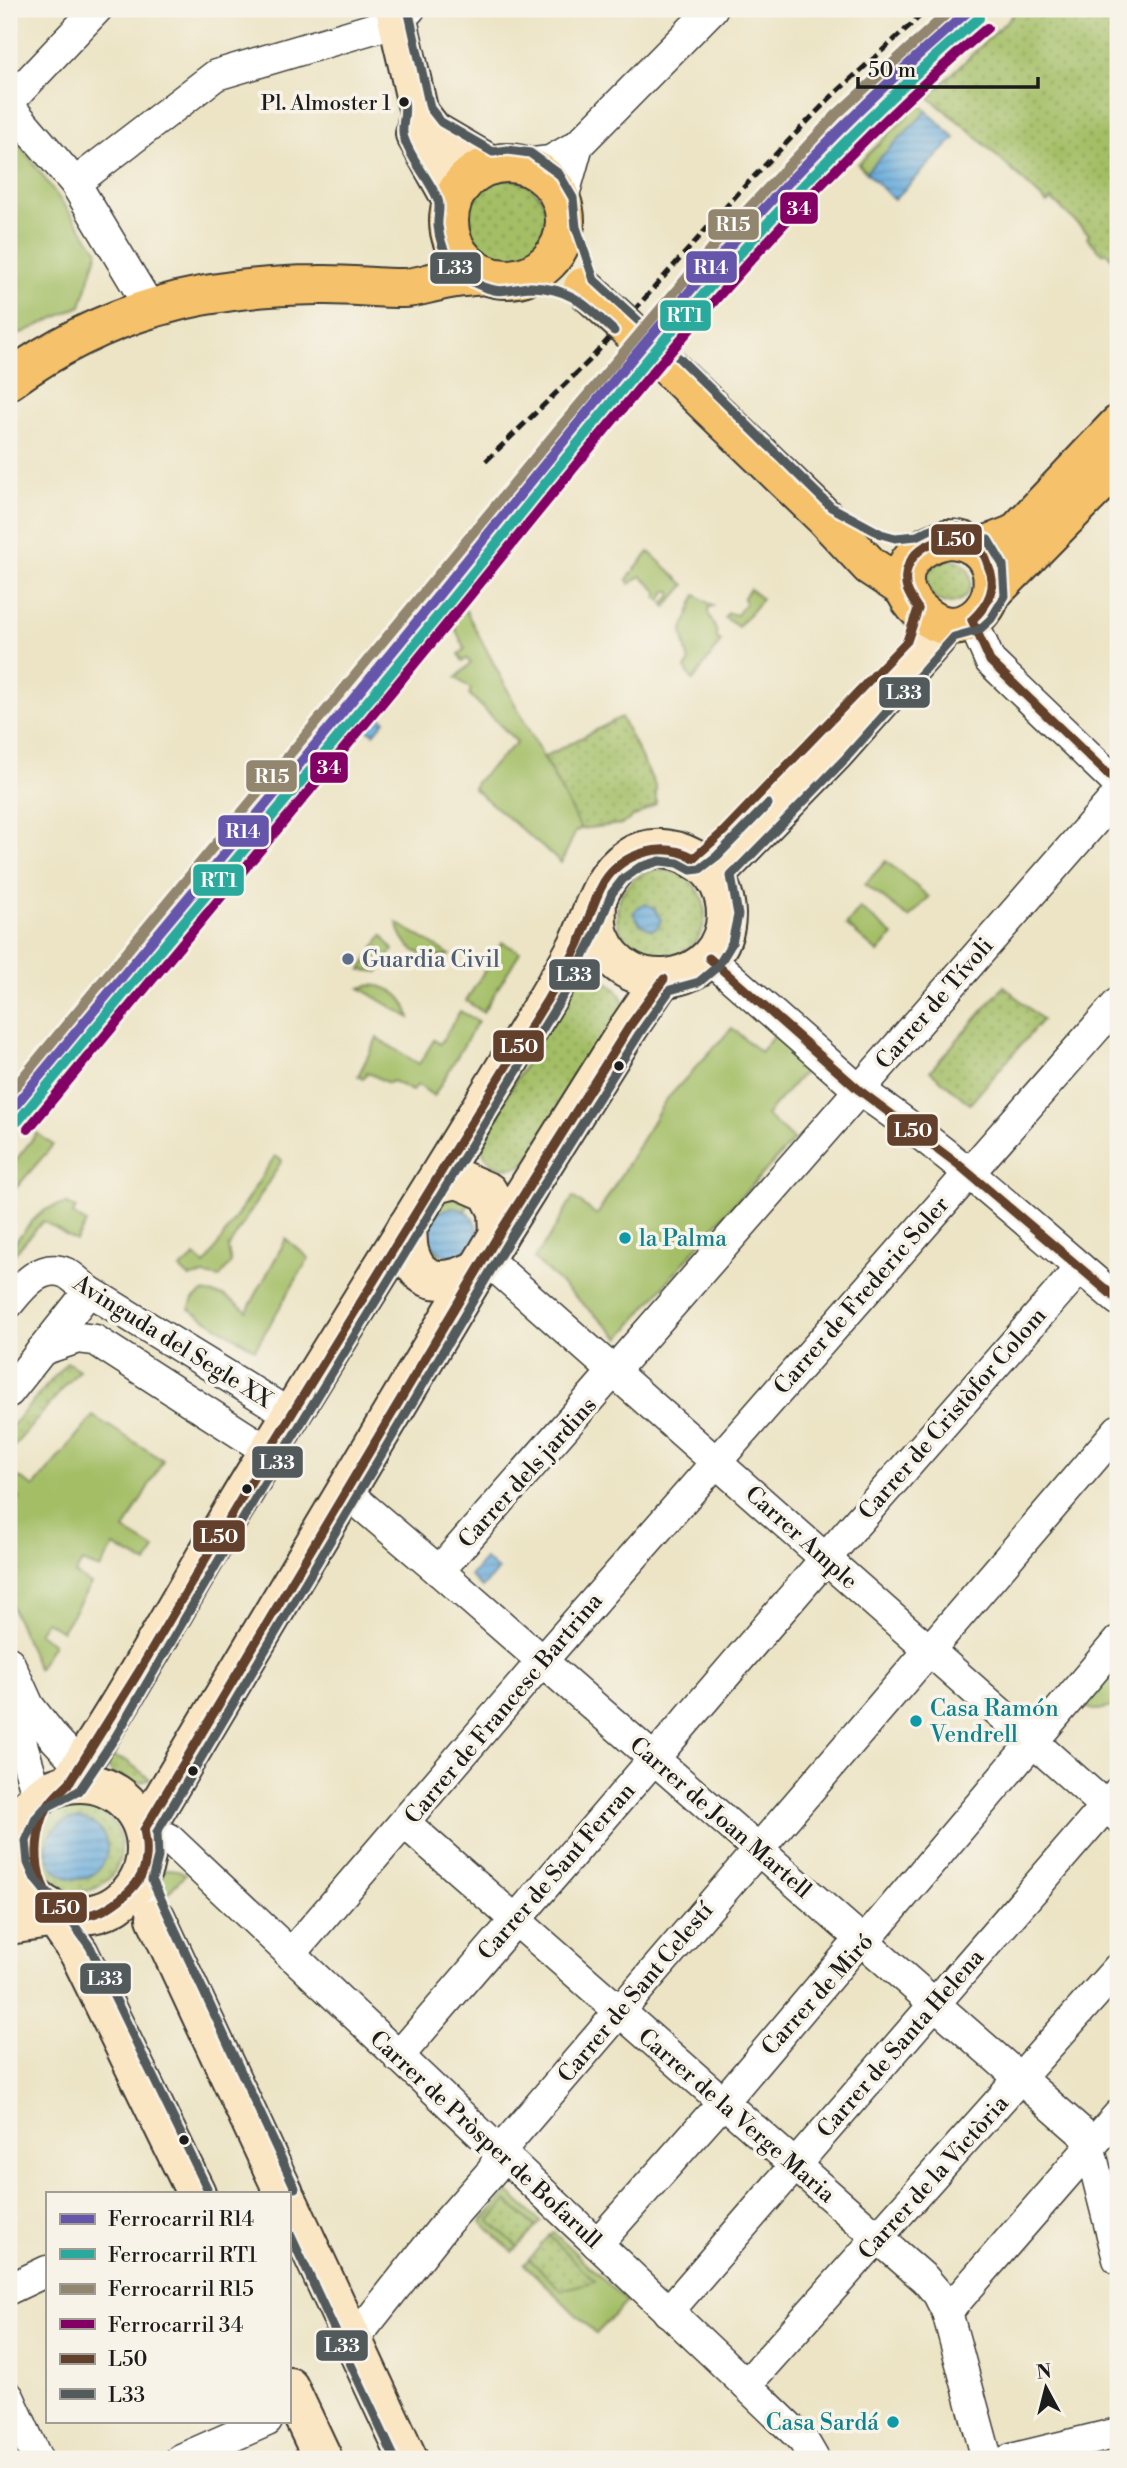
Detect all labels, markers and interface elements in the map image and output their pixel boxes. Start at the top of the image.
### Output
scale bar [858,46,1038,90]
text: 50 m [868,58,916,84]
place label: Pl. Almoster 1 [261,91,391,117]
marker: Pl. Almoster 1 [397,95,411,109]
line badge: 34 [779,191,819,225]
text: 34 [787,197,811,221]
line badge: R15 [707,208,760,241]
text: R15 [716,213,751,237]
line badge: R14 [685,250,738,284]
line badge: L33 [429,251,482,285]
text: L33 [437,256,473,280]
text: R14 [693,256,729,280]
line badge: RT1 [659,299,712,332]
text: RT1 [667,304,703,328]
line badge: L50 [930,523,983,556]
text: L50 [937,528,975,552]
line badge: L33 [878,676,931,709]
text: L33 [886,681,922,705]
line badge: 34 [309,751,349,784]
text: 34 [317,756,341,780]
line badge: R15 [245,759,298,793]
text: R15 [255,765,290,789]
line badge: R14 [217,814,270,848]
text: R14 [225,820,261,844]
line badge: RT1 [192,863,245,897]
text: RT1 [201,869,237,893]
street label: Carrer de Tívoli [870,932,999,1075]
place label: Guardia Civil [362,946,500,974]
marker: Guardia Civil [340,951,356,967]
line badge: L33 [548,958,601,991]
text: L33 [556,963,592,987]
line badge: L50 [492,1029,545,1063]
text: L50 [500,1035,538,1059]
unlabelled marker [612,1059,626,1073]
line badge: L50 [886,1113,939,1147]
text: L50 [894,1119,932,1143]
street label: Carrer de Frederic Soler [768,1191,955,1400]
place label: la Palma [639,1225,727,1253]
marker: la Palma [617,1230,633,1246]
street label: Avinguda del Segle XX [67,1269,278,1415]
street label: Carrer de Cristòfor Colom [853,1302,1052,1525]
street label: Carrer dels jardins [453,1391,603,1554]
line badge: L33 [251,1445,304,1479]
text: L33 [259,1451,295,1475]
street label: Carrer Ample [739,1480,863,1595]
unlabelled marker [240,1482,254,1496]
line badge: L50 [192,1519,246,1553]
text: L50 [200,1525,238,1549]
street label: Carrer de Francesc Bartrina [399,1587,609,1830]
place label: Casa Ramón Vendrell [929,1695,1059,1749]
marker: Casa Ramón Vendrell [908,1713,924,1729]
street label: Carrer de Joan Martell [624,1731,817,1905]
unlabelled marker [186,1764,200,1778]
street label: Carrer de Sant Ferran [472,1777,641,1966]
line badge: L50 [34,1891,88,1924]
text: L50 [42,1896,80,1920]
street label: Carrer de Sant Celestí [552,1896,720,2088]
street label: Carrer de Miró [756,1928,880,2061]
street label: Carrer de Santa Helena [811,1943,990,2144]
line badge: L33 [79,1962,132,1995]
text: L33 [87,1967,123,1991]
street label: Carrer de la Verge Maria [632,2023,841,2209]
street label: Carrer de Pròsper de Bofarull [364,2025,607,2255]
street label: Carrer de la Victòria [853,2090,1015,2266]
unlabelled marker [177,2133,191,2147]
legend [46,2192,290,2422]
text: Ferrocarril R14 [108,2207,254,2233]
text: Ferrocarril RT1 [108,2243,257,2269]
text: Ferrocarril R15 [108,2277,254,2303]
text: Ferrocarril 34 [108,2313,243,2339]
line badge: L33 [315,2329,369,2362]
text: L33 [324,2334,360,2358]
text: L50 [108,2347,147,2373]
north arrow [1012,2352,1082,2422]
text: N [1035,2359,1053,2385]
text: L33 [108,2383,145,2409]
place label: Casa Sardá [766,2409,879,2437]
marker: Casa Sardá [885,2414,901,2430]

